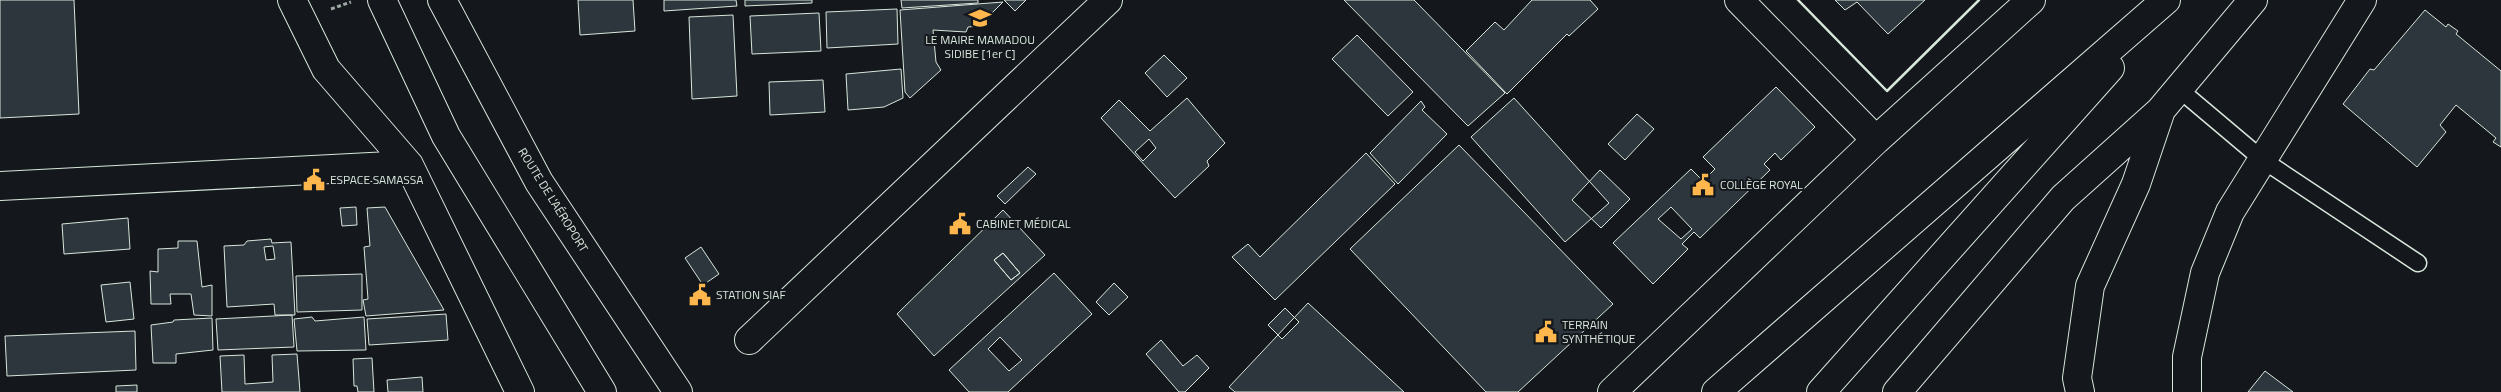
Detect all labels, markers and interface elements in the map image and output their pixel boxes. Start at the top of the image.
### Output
school or university icon: LE MAIRE MAMADOU SIDIBE [1er C] [967,5,993,31]
place label: LE MAIRE MAMADOU SIDIBE [1er C] [925,30,1035,63]
street label: ROUTE DE L'AÉROPORT [514,144,594,256]
public building icon: ESPACE SAMASSA [301,167,327,193]
place label: ESPACE SAMASSA [330,170,423,189]
public building icon: COLLÈGE ROYAL [1690,172,1716,198]
place label: COLLÈGE ROYAL [1720,175,1803,194]
public building icon: CABINET MÉDICAL [947,211,973,237]
place label: CABINET MÉDICAL [976,214,1071,233]
public building icon: STATION SIAF [687,282,713,308]
place label: STATION SIAF [716,285,786,304]
place label: TERRAIN SYNTHÉTIQUE [1562,315,1636,348]
public building icon: TERRAIN SYNTHÉTIQUE [1533,319,1559,345]

